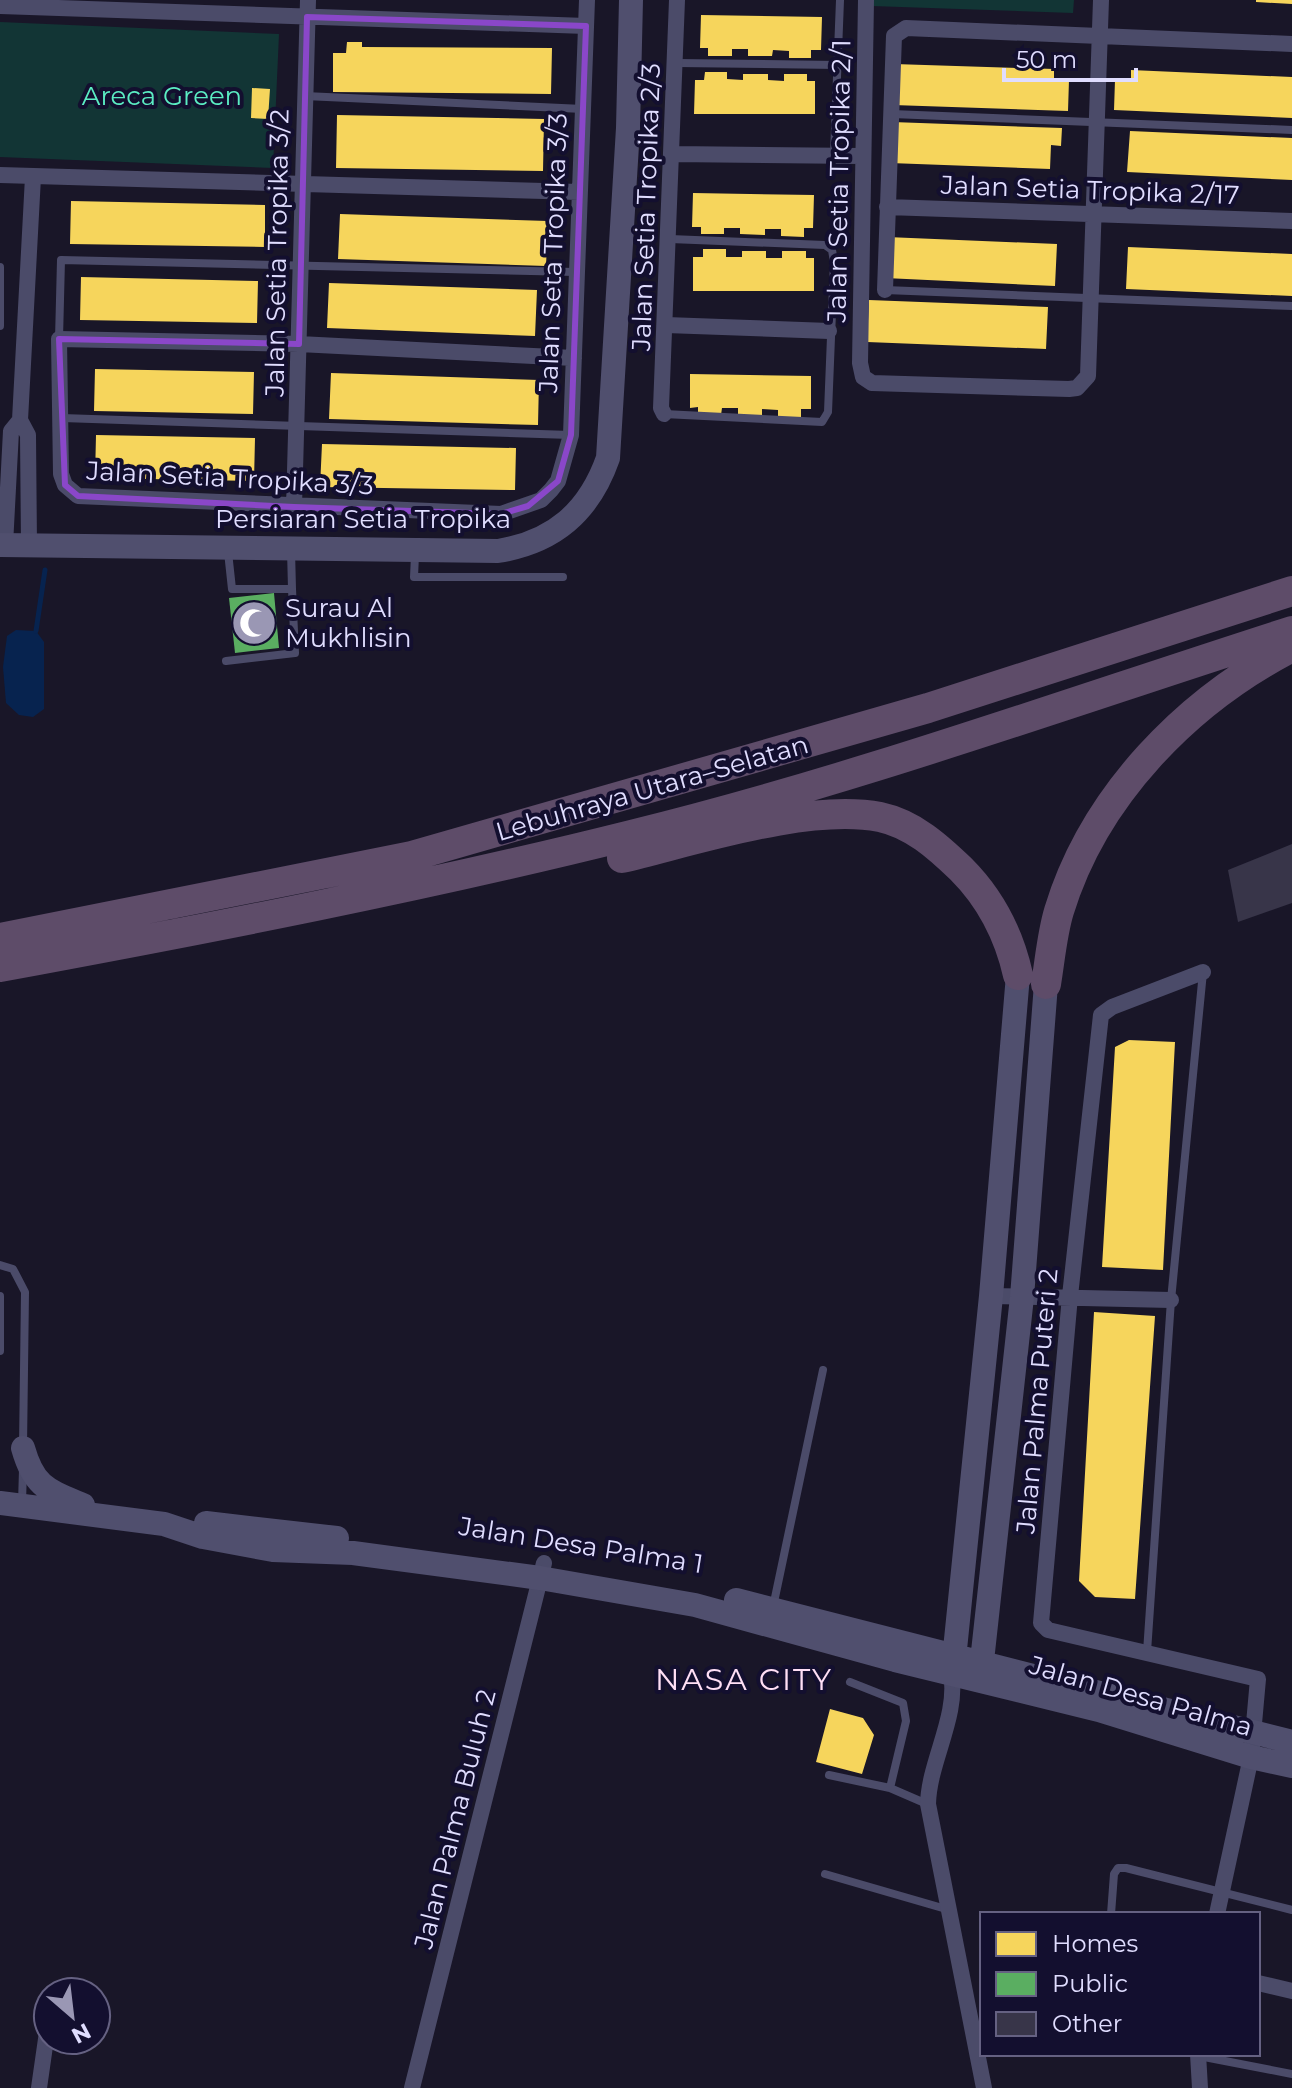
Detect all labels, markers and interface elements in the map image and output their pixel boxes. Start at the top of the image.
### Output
scale bar [1004,32,1136,82]
street label: Jalan Setia Tropika 2/1 [821,39,857,324]
text: 50 m [1016,45,1077,74]
street label: Jalan Setia Tropika 2/3 [625,63,667,352]
park label: Areca Green [82,80,242,112]
street label: Jalan Setia Tropika 3/2 [258,109,296,398]
street label: Jalan Seta Tropika 3/3 [532,113,574,394]
street label: Jalan Setia Tropika 2/17 [939,169,1240,211]
street label: Jalan Setia Tropika 3/3 [85,454,374,502]
street label: Persiaran Setia Tropika [215,503,511,535]
place label: Surau Al Mukhlisin [285,592,412,654]
mosque icon: Surau Al Mukhlisin [230,599,278,647]
street label: Lebuhraya Utara–Selatan [492,728,812,848]
street label: Jalan Palma Puteri 2 [1009,1267,1065,1536]
street label: Jalan Desa Palma 1 [456,1510,705,1580]
street label: Jalan Desa Palma [1025,1649,1256,1743]
district label: NASA CITY [655,1661,833,1698]
street label: Jalan Palma Buluh 2 [407,1686,503,1953]
legend [980,1912,1260,2056]
text: Homes [1052,1929,1138,1958]
text: Public [1052,1969,1128,1998]
north arrow [32,1976,112,2056]
text: Other [1052,2009,1122,2038]
text: N [67,2017,95,2049]

